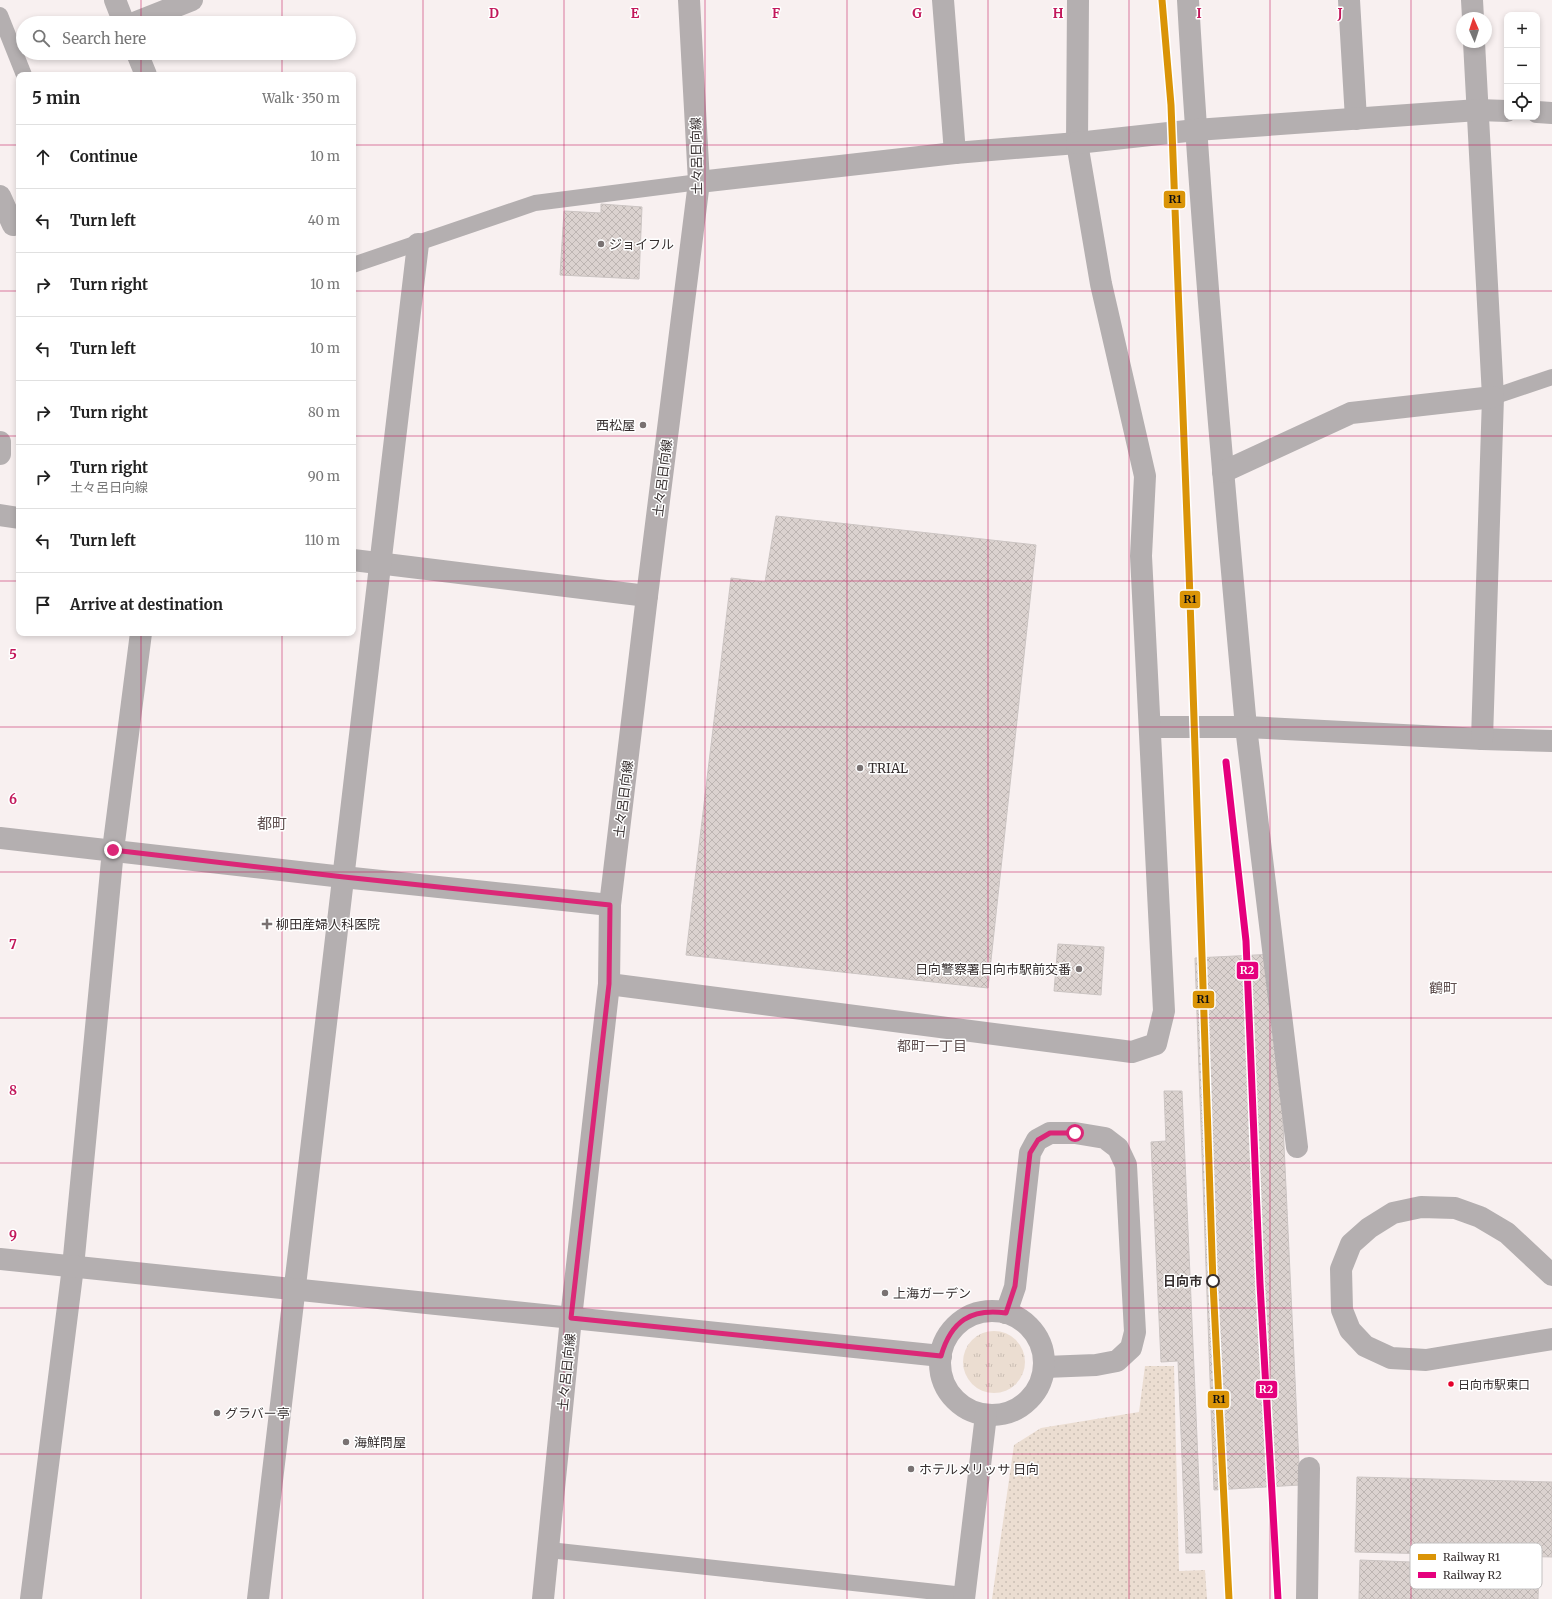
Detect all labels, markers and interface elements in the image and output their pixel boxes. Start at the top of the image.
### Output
text: D [489,5,499,22]
text: E [631,5,640,22]
text: F [772,5,780,22]
text: G [912,5,922,22]
text: H [1053,5,1064,22]
text: I [1196,5,1202,22]
text: J [1336,5,1343,22]
north arrow [1456,12,1492,48]
map controls [1504,12,1540,120]
button: + [1504,12,1540,48]
search box [16,16,356,60]
icon: search [30,27,52,49]
text: Search here [62,29,146,48]
button: − [1504,48,1540,84]
button: locate [1504,84,1540,120]
text: 5 min [32,87,80,109]
text: Walk · 350 m [262,90,340,107]
street label: 土々呂日向線 [687,117,706,195]
icon: ahead [32,146,54,168]
text: Continue [70,147,138,166]
text: 10 m [310,148,340,165]
line badge: R1 [1163,190,1186,209]
text: R1 [1169,192,1181,206]
icon: left [32,210,54,232]
text: Turn left [70,211,136,230]
text: 40 m [308,212,340,229]
place label: ジョイフル [609,236,674,253]
marker: ジョイフル [596,239,606,249]
icon: right [32,274,54,296]
text: Turn right [70,275,148,294]
text: 10 m [310,276,340,293]
icon: left [32,338,54,360]
text: Turn left [70,339,136,358]
text: 10 m [310,340,340,357]
icon: right [32,402,54,424]
text: Turn right [70,403,148,422]
text: 80 m [308,404,340,421]
place label: 西松屋 [596,417,635,434]
marker: 西松屋 [638,420,648,430]
street label: 土々呂日向線 [649,438,676,518]
text: Turn right [70,458,148,477]
icon: right [32,466,54,488]
text: 90 m [308,468,340,485]
text: 土々呂日向線 [70,479,148,496]
icon: left [32,530,54,552]
text: Turn left [70,531,136,550]
text: 110 m [305,532,340,549]
line badge: R1 [1179,590,1201,609]
text: R1 [1184,592,1196,606]
icon: arrive [32,594,54,616]
text: Arrive at destination [70,595,223,614]
text: 5 [9,646,17,663]
street label: 土々呂日向線 [610,759,637,839]
place label: TRIAL [868,760,908,777]
marker: TRIAL [855,763,865,773]
text: 6 [9,791,17,808]
district label: 都町 [257,814,287,833]
route end [104,841,122,859]
place label: 柳田産婦人科医院 [276,916,380,933]
marker: 柳田産婦人科医院 [261,918,273,930]
text: 7 [9,936,17,953]
place label: 日向警察署日向市駅前交番 [915,961,1071,978]
line badge: R2 [1236,961,1259,980]
text: R2 [1240,963,1255,977]
marker: 日向警察署日向市駅前交番 [1074,964,1084,974]
district label: 鶴町 [1429,979,1457,997]
line badge: R1 [1192,990,1215,1009]
text: R1 [1197,992,1209,1006]
district label: 都町一丁目 [897,1037,967,1055]
text: 8 [9,1082,17,1099]
route start [1066,1124,1084,1142]
text: 9 [9,1227,17,1244]
place label: 日向市 [1163,1273,1202,1290]
marker: 日向市 [1206,1274,1220,1288]
place label: 上海ガーデン [893,1285,971,1302]
marker: 上海ガーデン [880,1288,890,1298]
street label: 土々呂日向線 [554,1332,579,1412]
place label: 日向市駅東口 [1458,1377,1530,1392]
marker: 日向市駅東口 [1446,1379,1456,1389]
line badge: R2 [1255,1380,1278,1399]
text: R2 [1259,1382,1274,1396]
line badge: R1 [1207,1390,1230,1409]
text: R1 [1213,1392,1225,1406]
place label: グラバー亭 [225,1405,290,1422]
marker: グラバー亭 [212,1408,222,1418]
place label: 海鮮問屋 [354,1434,406,1451]
marker: 海鮮問屋 [341,1437,351,1447]
place label: ホテルメリッサ 日向 [919,1461,1039,1478]
marker: ホテルメリッサ 日向 [906,1464,916,1474]
legend [1410,1543,1542,1589]
text: Railway R1 [1443,1550,1500,1564]
text: Railway R2 [1443,1568,1502,1582]

